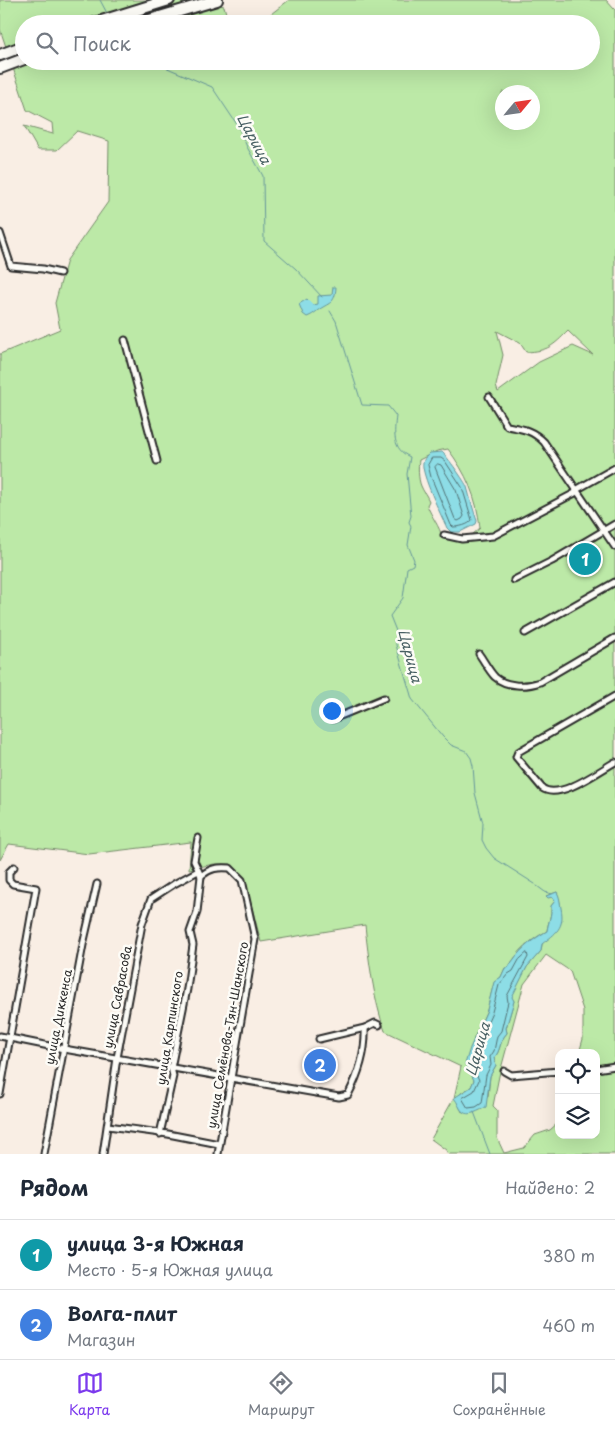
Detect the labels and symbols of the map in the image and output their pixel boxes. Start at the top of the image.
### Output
north arrow [495,85,540,130]
water label: Царица [232,110,277,169]
pin: 1 [569,540,601,578]
water label: Царица [393,627,428,686]
your location [319,698,345,724]
street label: улица Семёнова-Тян-Шанского [202,940,252,1130]
street label: улица Саврасова [98,943,136,1050]
street label: улица Диккенса [40,967,76,1066]
street label: улица Карпинского [151,969,187,1086]
water label: Царица [460,1019,495,1078]
pin: 2 [304,1046,336,1084]

